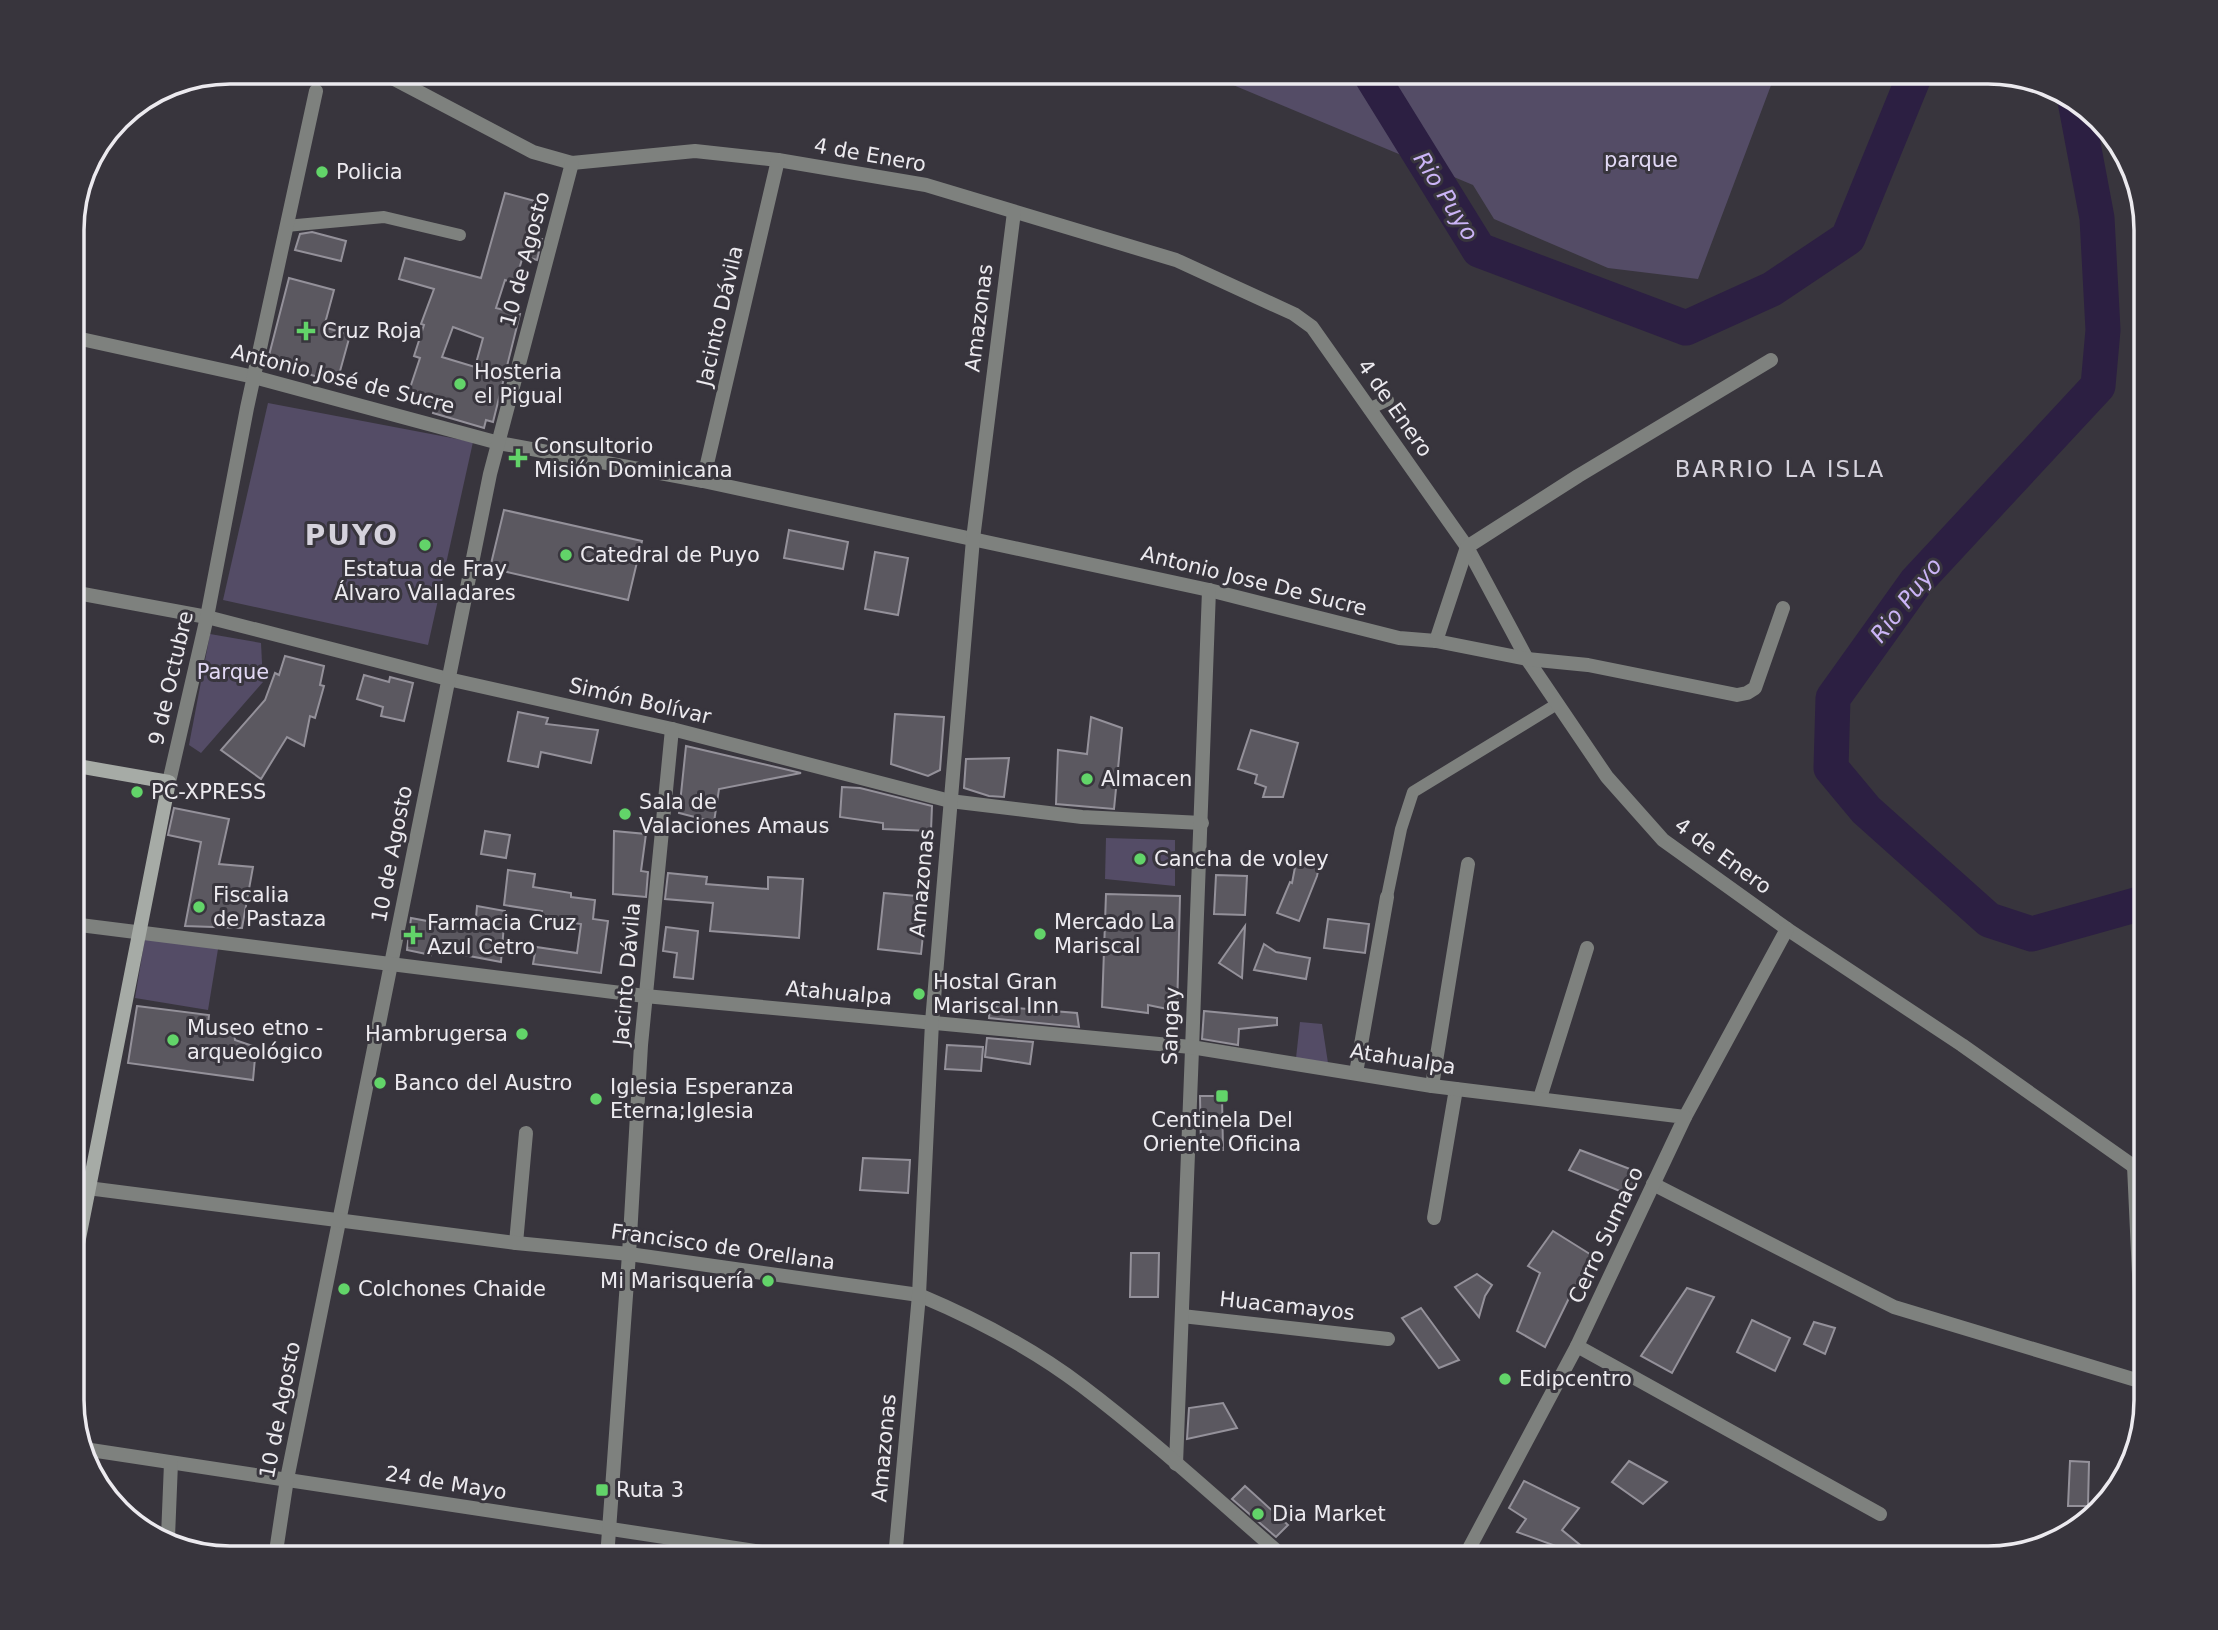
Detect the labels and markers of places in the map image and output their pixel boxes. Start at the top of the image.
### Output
place label: Policia [336,160,403,184]
marker: Policia [314,164,330,180]
place label: Cruz Roja [322,319,422,343]
marker: Cruz Roja [296,321,316,341]
place label: Hosteria el Pigual [474,360,563,408]
marker: Hosteria el Pigual [452,376,468,392]
place label: Consultorio Misión Dominicana [534,434,733,482]
marker: Consultorio Misión Dominicana [508,448,528,468]
marker: Estatua de Fray Álvaro Valladares [417,537,433,553]
place label: Catedral de Puyo [580,543,760,567]
marker: Catedral de Puyo [558,547,574,563]
place label: Estatua de Fray Álvaro Valladares [334,557,516,605]
place label: Almacen [1101,767,1192,791]
marker: Almacen [1079,771,1095,787]
place label: PC-XPRESS [151,780,266,804]
marker: PC-XPRESS [129,784,145,800]
place label: Sala de Valaciones Amaus [639,790,829,838]
marker: Sala de Valaciones Amaus [617,806,633,822]
place label: Cancha de voley [1154,847,1329,871]
marker: Cancha de voley [1132,851,1148,867]
place label: Fiscalia de Pastaza [213,883,326,931]
marker: Fiscalia de Pastaza [191,899,207,915]
place label: Mercado La Mariscal [1054,910,1175,958]
place label: Farmacia Cruz Azul Cetro [427,911,576,959]
marker: Mercado La Mariscal [1032,926,1048,942]
marker: Farmacia Cruz Azul Cetro [405,927,421,943]
place label: Hostal Gran Mariscal Inn [933,970,1059,1018]
marker: Hostal Gran Mariscal Inn [911,986,927,1002]
place label: Museo etno - arqueológico [187,1016,323,1064]
place label: Hambrugersa [365,1022,508,1046]
marker: Hambrugersa [514,1026,530,1042]
marker: Museo etno - arqueológico [165,1032,181,1048]
place label: Banco del Austro [394,1071,572,1095]
marker: Banco del Austro [372,1075,388,1091]
place label: Iglesia Esperanza Eterna;Iglesia [610,1075,794,1123]
marker: Centinela Del Oriente Oficina [1214,1088,1230,1104]
marker: Iglesia Esperanza Eterna;Iglesia [588,1091,604,1107]
place label: Centinela Del Oriente Oficina [1143,1108,1301,1156]
place label: Mi Marisquería [600,1269,754,1293]
marker: Mi Marisquería [760,1273,776,1289]
place label: Colchones Chaide [358,1277,546,1301]
marker: Colchones Chaide [336,1281,352,1297]
place label: Edipcentro [1519,1367,1632,1391]
marker: Edipcentro [1497,1371,1513,1387]
place label: Ruta 3 [616,1478,684,1502]
marker: Ruta 3 [594,1482,610,1498]
place label: Dia Market [1272,1502,1386,1526]
marker: Dia Market [1250,1506,1266,1522]

